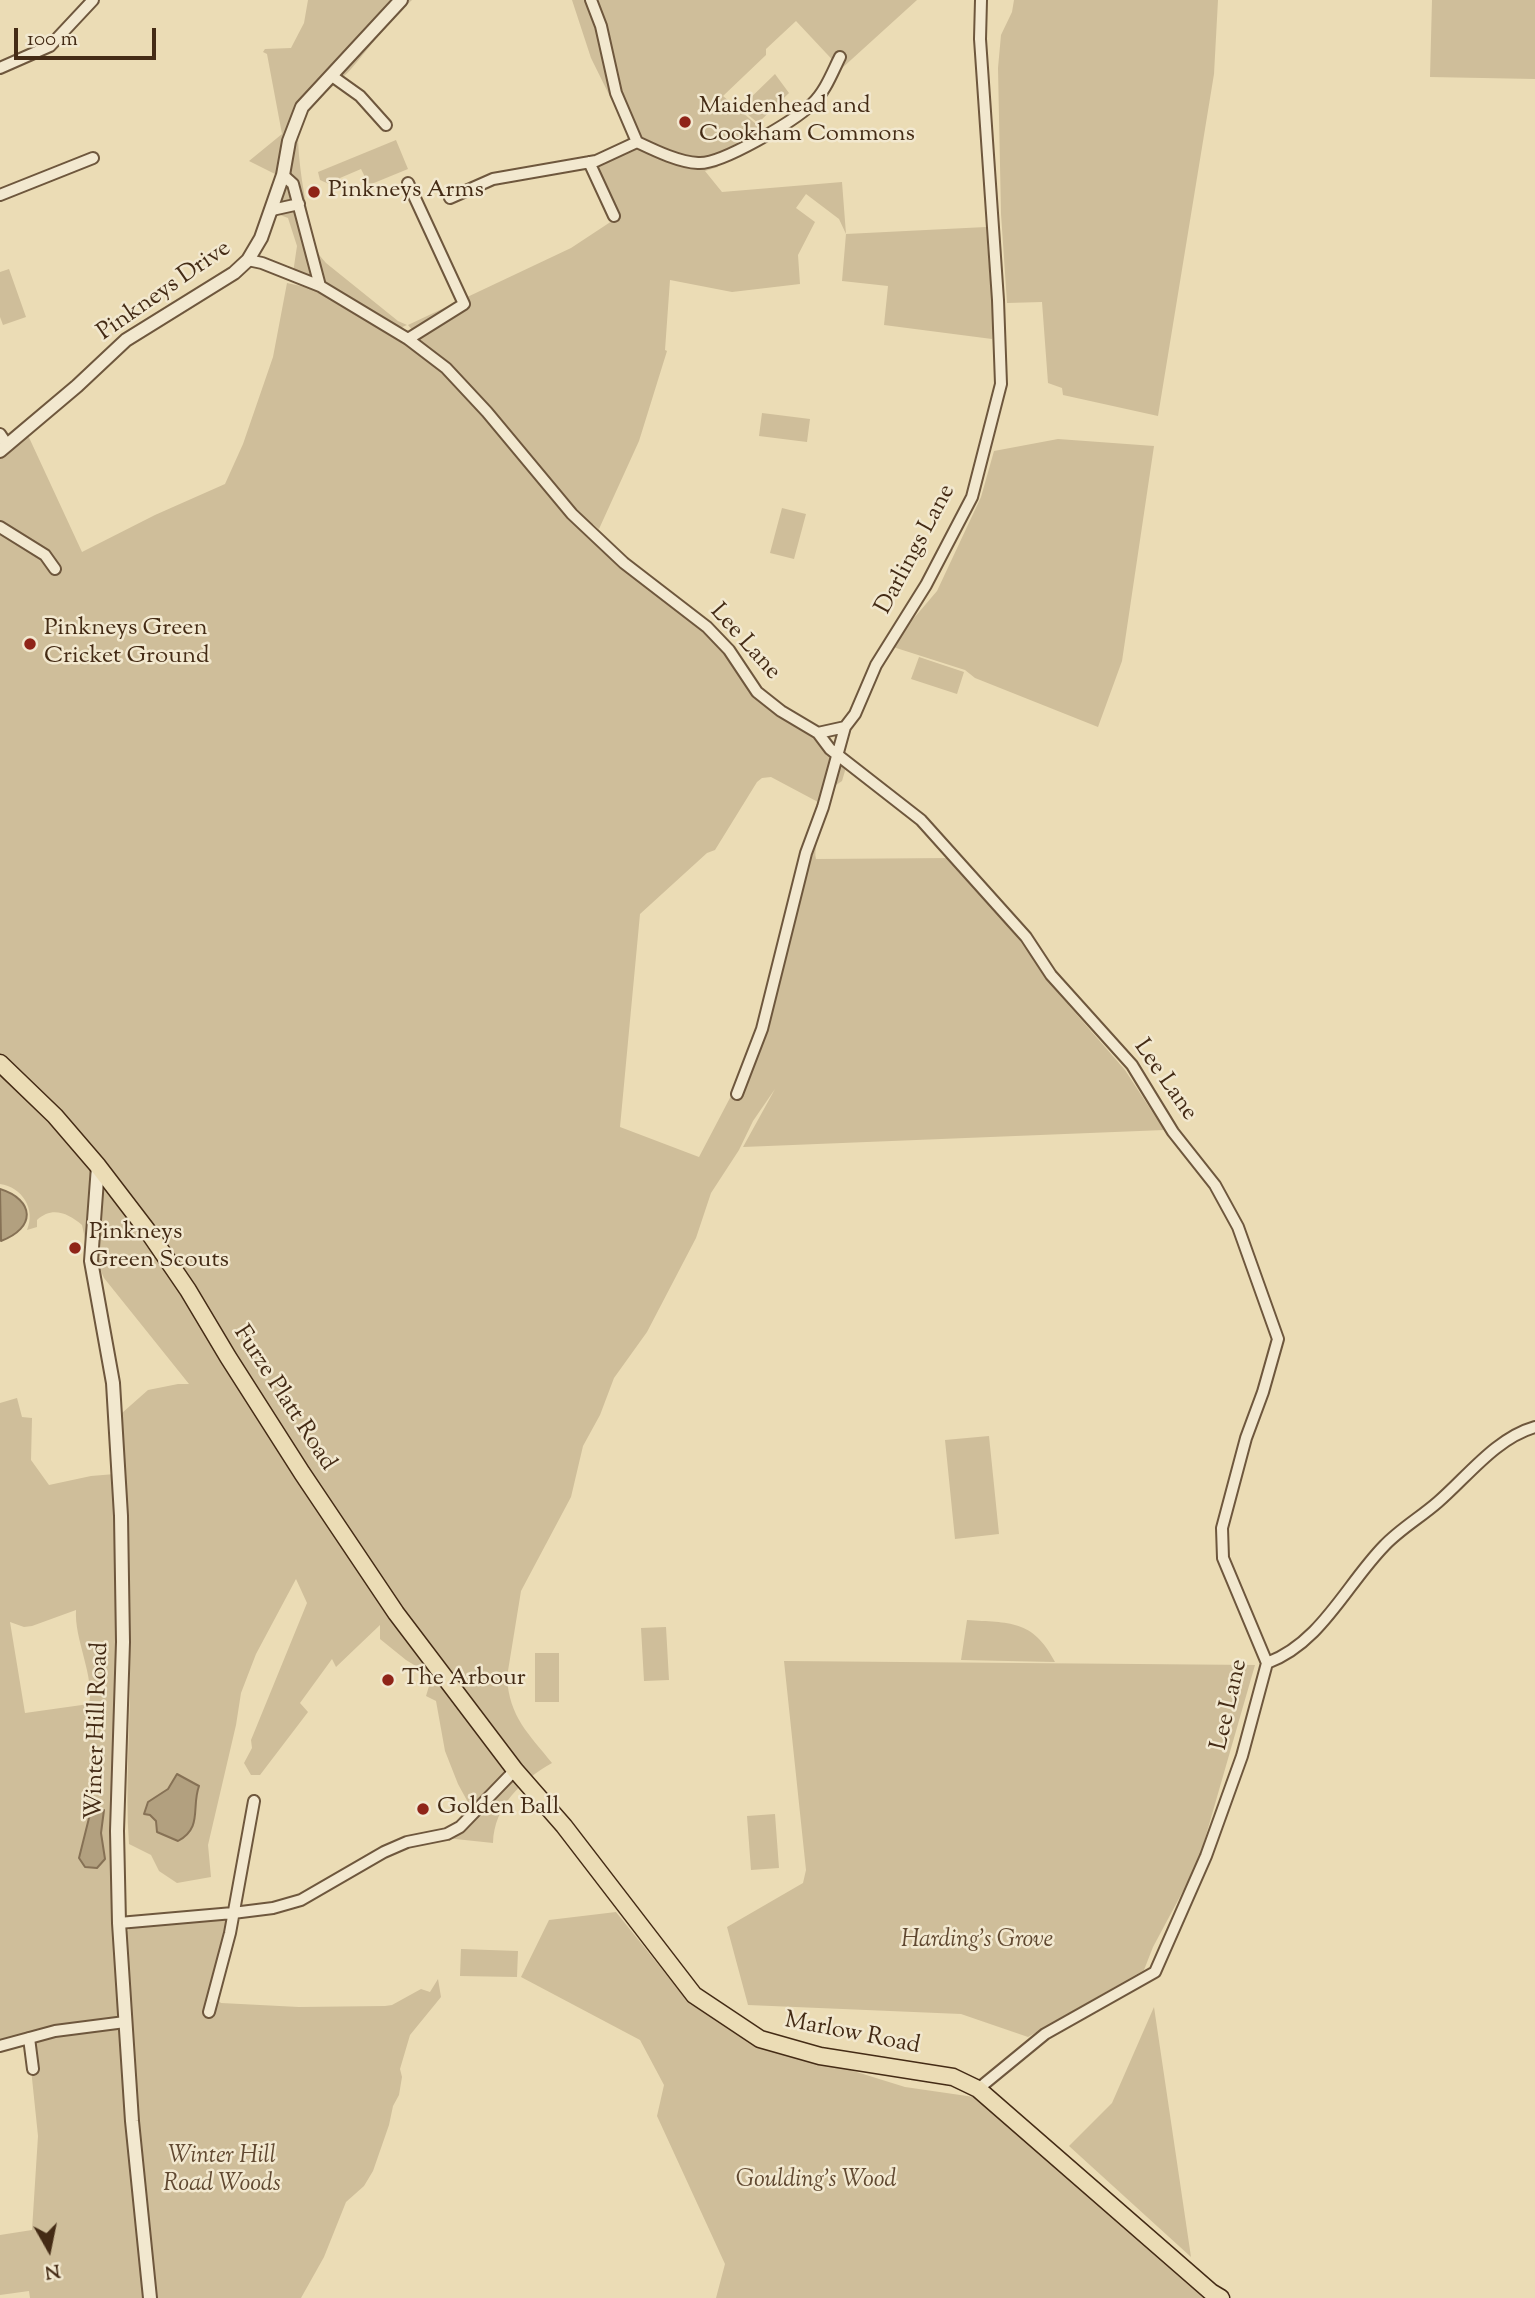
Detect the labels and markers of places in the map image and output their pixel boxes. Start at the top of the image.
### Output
place label: Maidenhead and Cookham Commons [699,94,915,150]
marker: Maidenhead and Cookham Commons [677,114,693,130]
place label: Pinkneys Arms [328,178,484,206]
marker: Pinkneys Arms [306,184,322,200]
place label: Pinkneys Green Cricket Ground [44,616,210,672]
marker: Pinkneys Green Cricket Ground [22,636,38,652]
place label: Pinkneys Green Scouts [89,1220,229,1276]
marker: Pinkneys Green Scouts [67,1240,83,1256]
place label: The Arbour [402,1666,526,1694]
marker: The Arbour [380,1672,396,1688]
place label: Golden Ball [437,1795,559,1823]
marker: Golden Ball [415,1801,431,1817]

